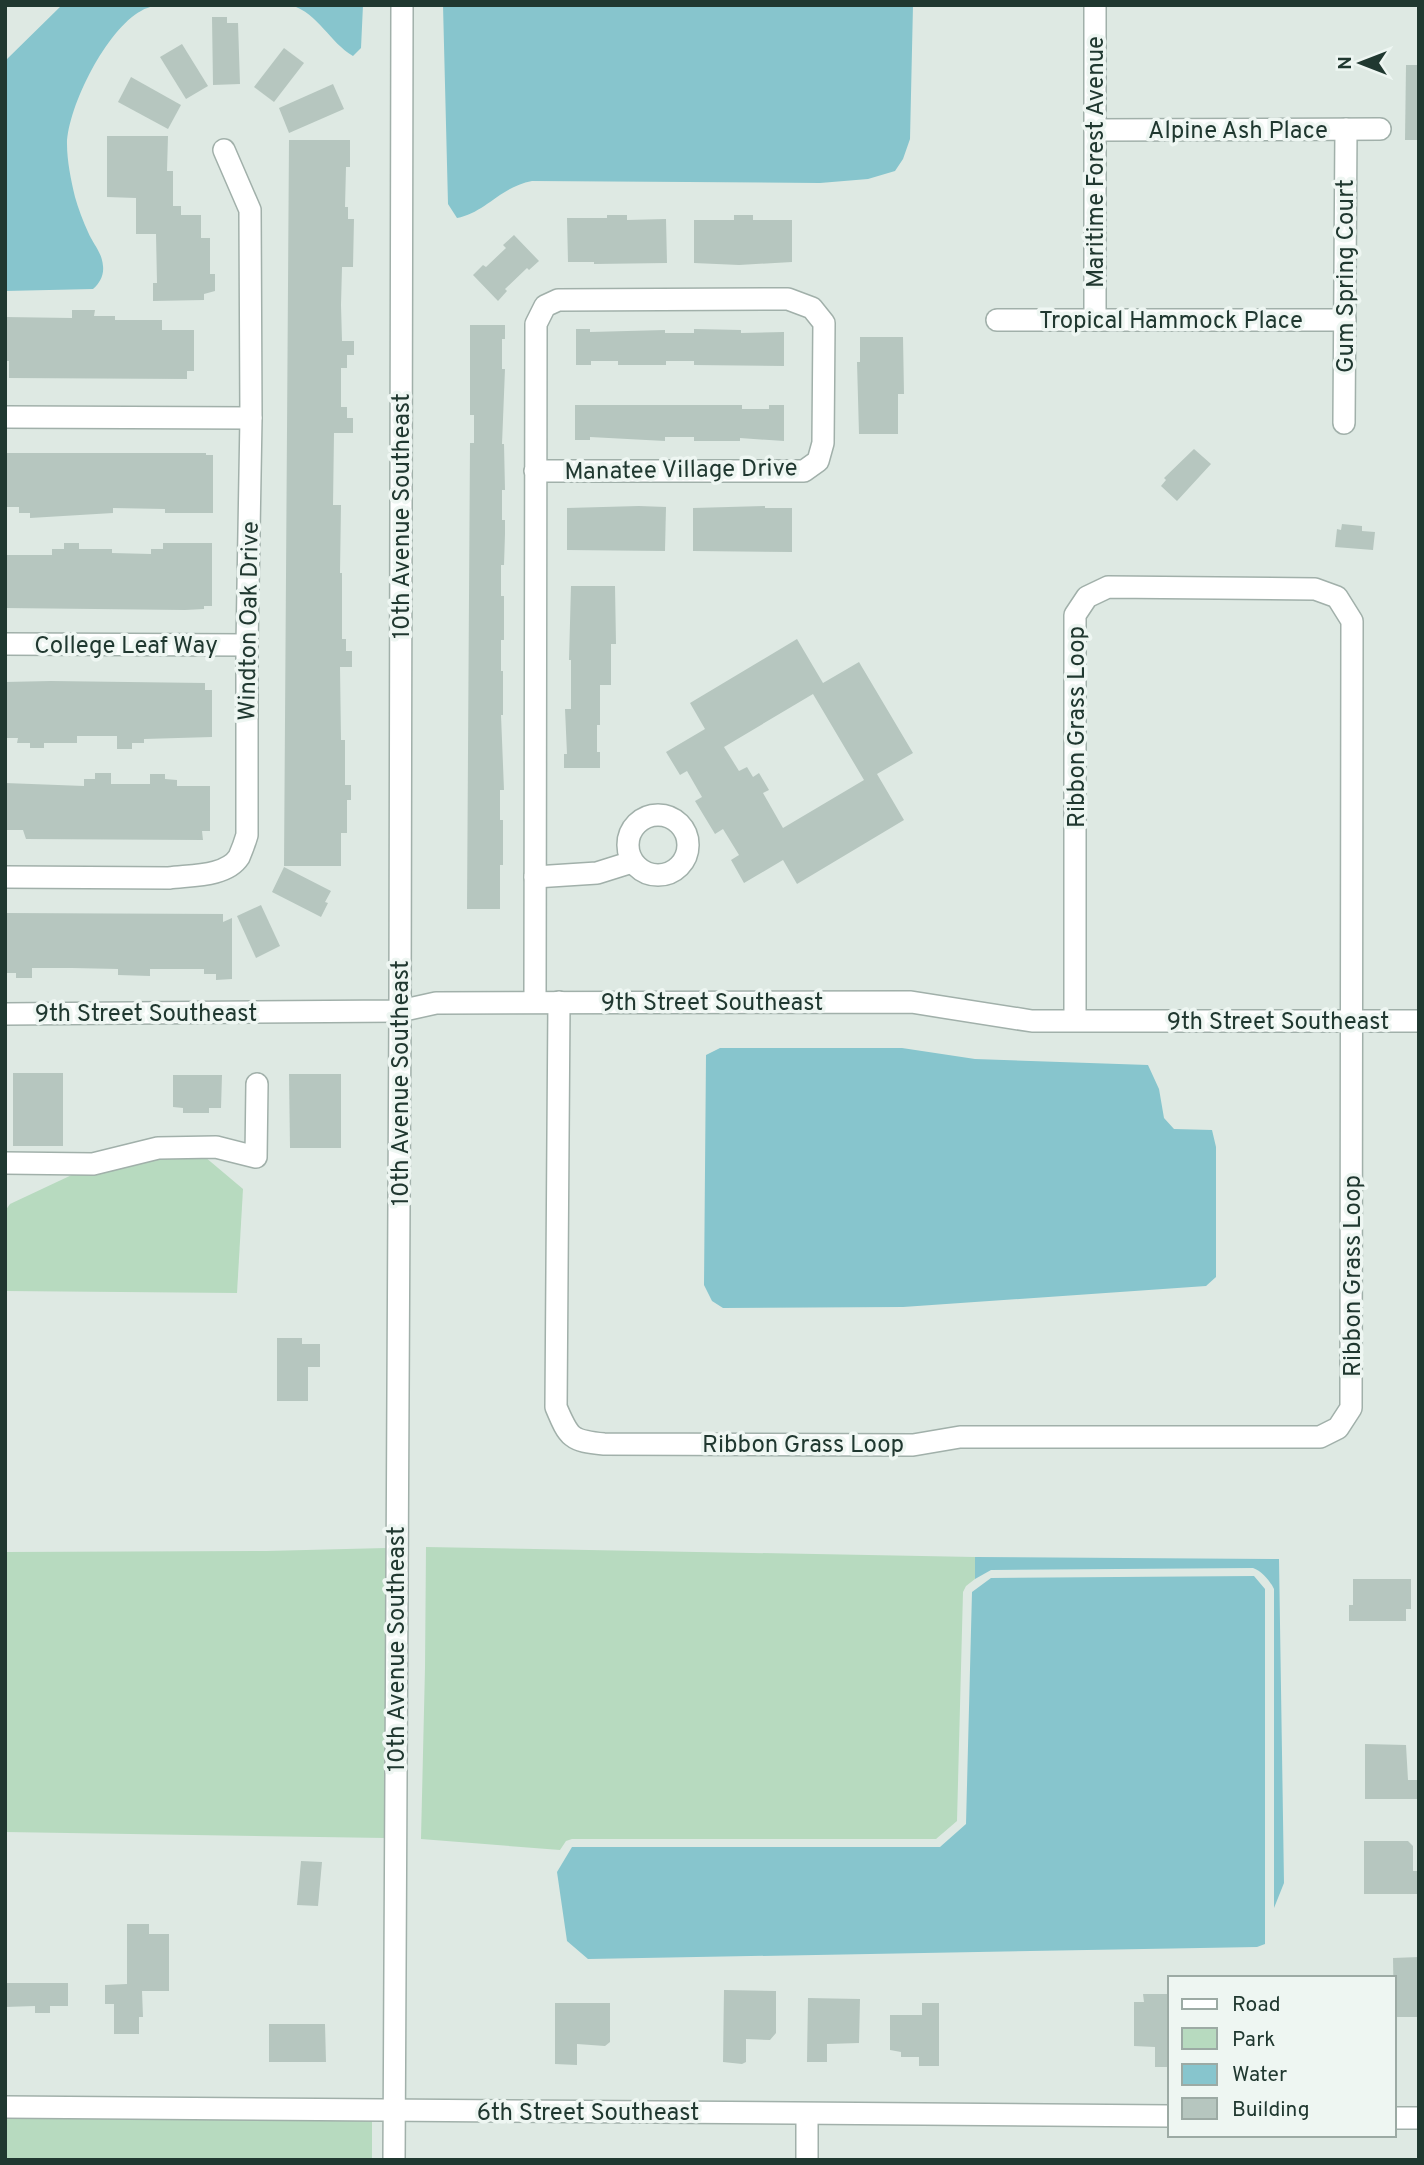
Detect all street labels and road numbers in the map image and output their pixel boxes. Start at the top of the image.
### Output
street label: Maritime Forest Avenue [1082,36,1112,288]
street label: Alpine Ash Place [1148,117,1328,147]
street label: Gum Spring Court [1332,179,1362,373]
street label: Tropical Hammock Place [1039,307,1303,337]
street label: 10th Avenue Southeast [388,393,418,639]
street label: Manatee Village Drive [564,454,798,488]
street label: Windton Oak Drive [233,521,267,721]
street label: Ribbon Grass Loop [1063,626,1093,828]
street label: College Leaf Way [34,632,218,662]
street label: 10th Avenue Southeast [387,960,417,1206]
street label: 9th Street Southeast [601,989,823,1019]
street label: 9th Street Southeast [35,1000,257,1030]
street label: 9th Street Southeast [1167,1008,1389,1038]
street label: Ribbon Grass Loop [1339,1175,1369,1377]
street label: Ribbon Grass Loop [702,1431,904,1461]
street label: 10th Avenue Southeast [383,1526,413,1772]
street label: 6th Street Southeast [477,2099,699,2129]

